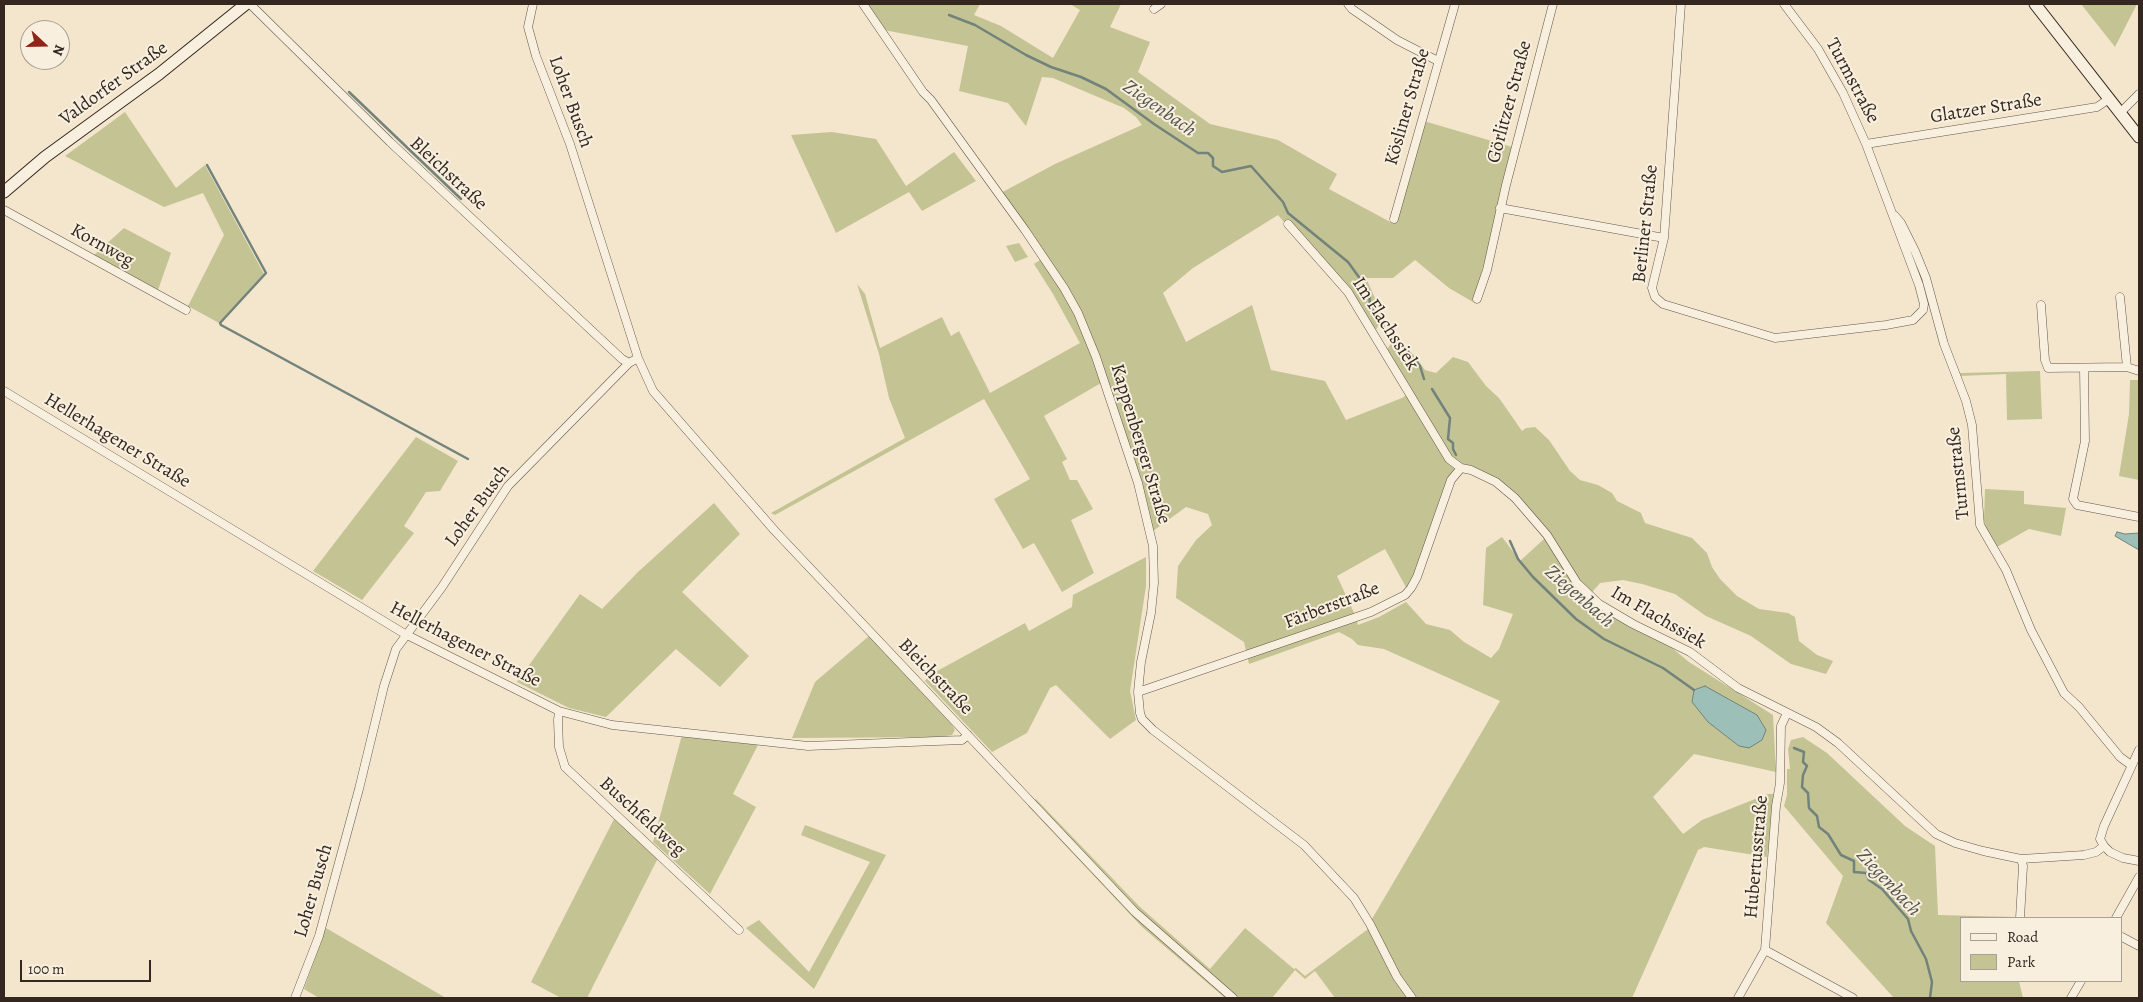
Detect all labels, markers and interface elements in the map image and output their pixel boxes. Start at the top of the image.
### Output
north arrow [20,20,70,70]
street label: Turmstraße [1820,35,1884,127]
street label: Valdorfer Straße [56,37,172,131]
street label: Görlitzer Straße [1483,38,1537,166]
text: N [48,42,69,58]
street label: Kösliner Straße [1380,46,1436,168]
street label: Loher Busch [543,53,597,151]
water label: Ziegenbach [1118,75,1200,143]
street label: Glatzer Straße [1929,89,2043,129]
street label: Bleichstraße [405,132,491,216]
street label: Berliner Straße [1628,164,1664,284]
street label: Kornweg [66,219,138,273]
street label: Im Flachssiek [1347,273,1423,375]
street label: Kappenberger Straße [1105,361,1175,527]
street label: Hellerhagener Straße [40,388,194,494]
street label: Turmstraße [1943,426,1975,520]
street label: Loher Busch [440,460,516,552]
water label: Ziegenbach [1539,560,1619,634]
street label: Färberstraße [1281,577,1383,635]
street label: Im Flachssiek [1606,582,1710,654]
street label: Hellerhagener Straße [386,597,544,693]
street label: Bleichstraße [893,634,977,720]
street label: Buschfeldweg [594,773,690,861]
street label: Hubertusstraße [1740,794,1774,920]
street label: Loher Busch [290,842,338,940]
water label: Ziegenbach [1851,844,1925,922]
legend [1960,917,2123,982]
text: Road [2007,927,2038,947]
scale bar [22,950,154,982]
text: Park [2007,952,2035,972]
text: 100 m [28,959,65,979]

